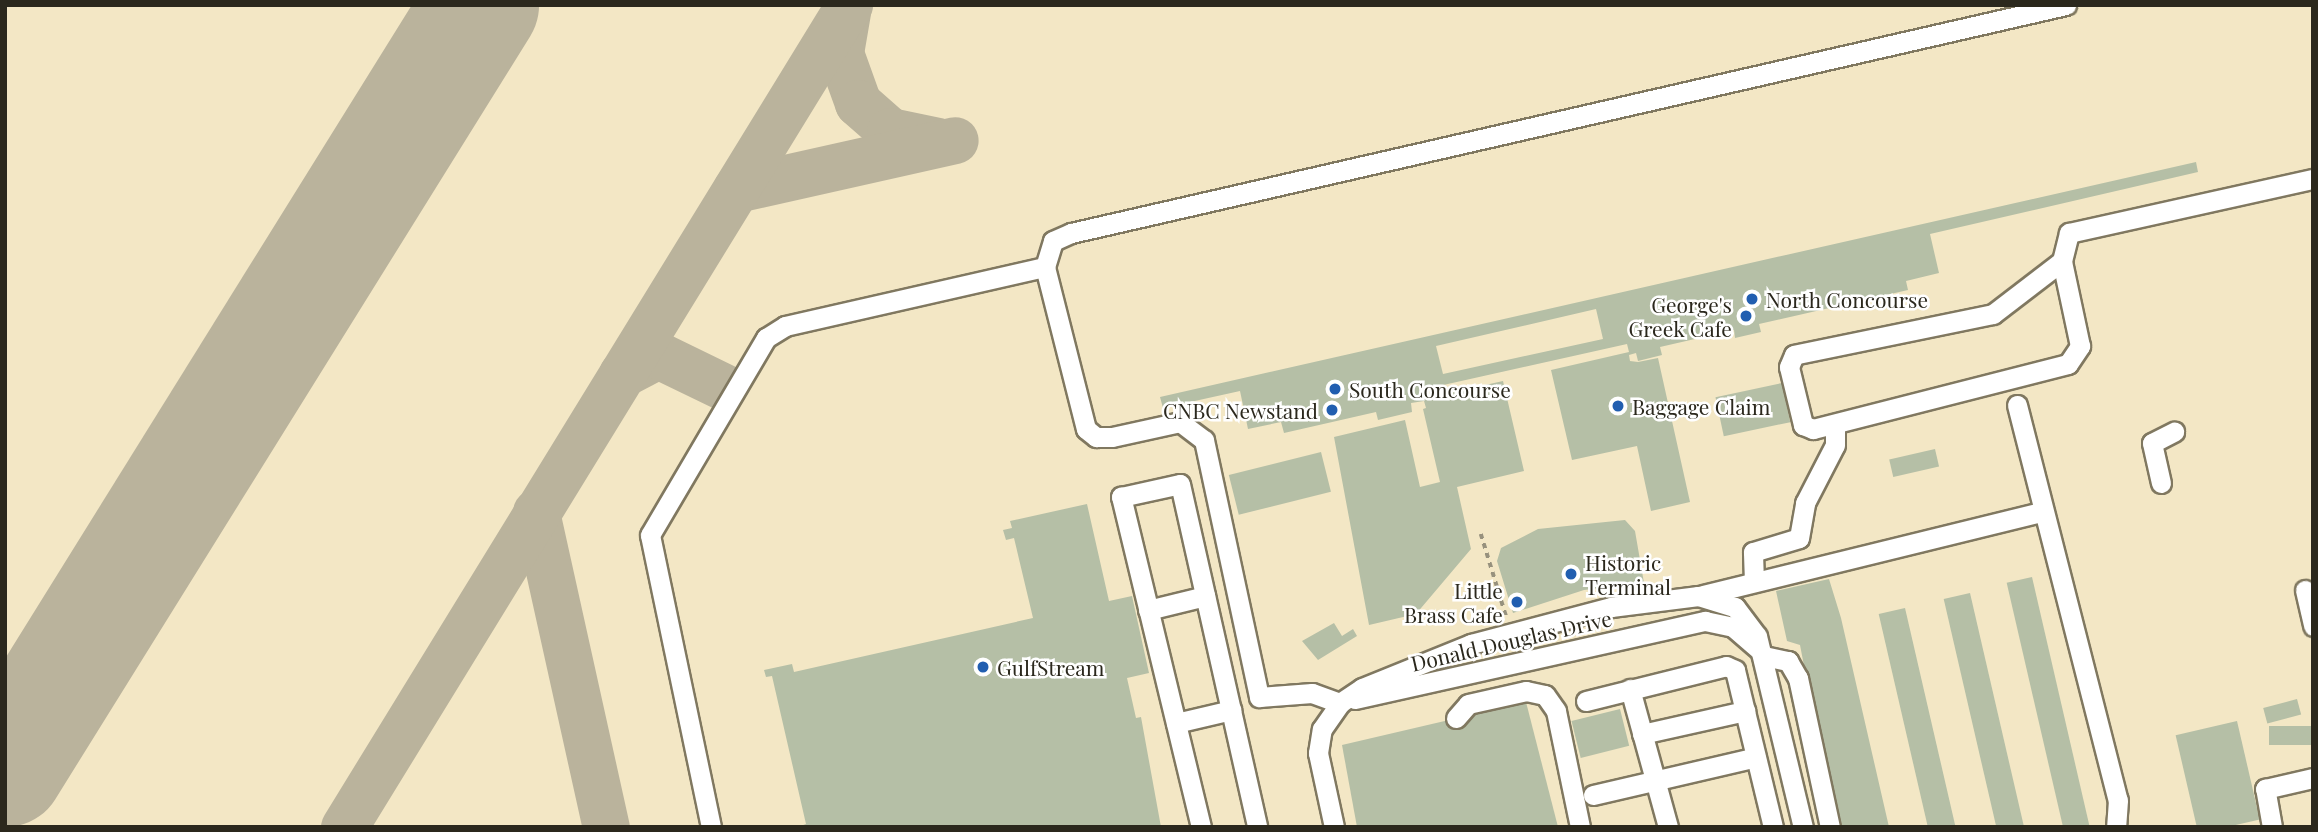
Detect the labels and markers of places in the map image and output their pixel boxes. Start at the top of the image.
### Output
place label: North Concourse [1766,286,1928,312]
place label: George's Greek Cafe [1628,291,1732,341]
marker: North Concourse [1744,291,1760,307]
marker: George's Greek Cafe [1738,308,1754,324]
place label: South Concourse [1349,376,1511,402]
marker: South Concourse [1327,381,1343,397]
place label: Baggage Claim [1632,393,1770,419]
place label: CNBC Newstand [1163,397,1318,423]
marker: Baggage Claim [1610,398,1626,414]
marker: CNBC Newstand [1324,402,1340,418]
place label: Historic Terminal [1585,549,1671,599]
marker: Historic Terminal [1563,566,1579,582]
place label: Little Brass Cafe [1404,577,1503,627]
marker: Little Brass Cafe [1509,594,1525,610]
place label: GulfStream [997,654,1104,680]
marker: GulfStream [975,659,991,675]

